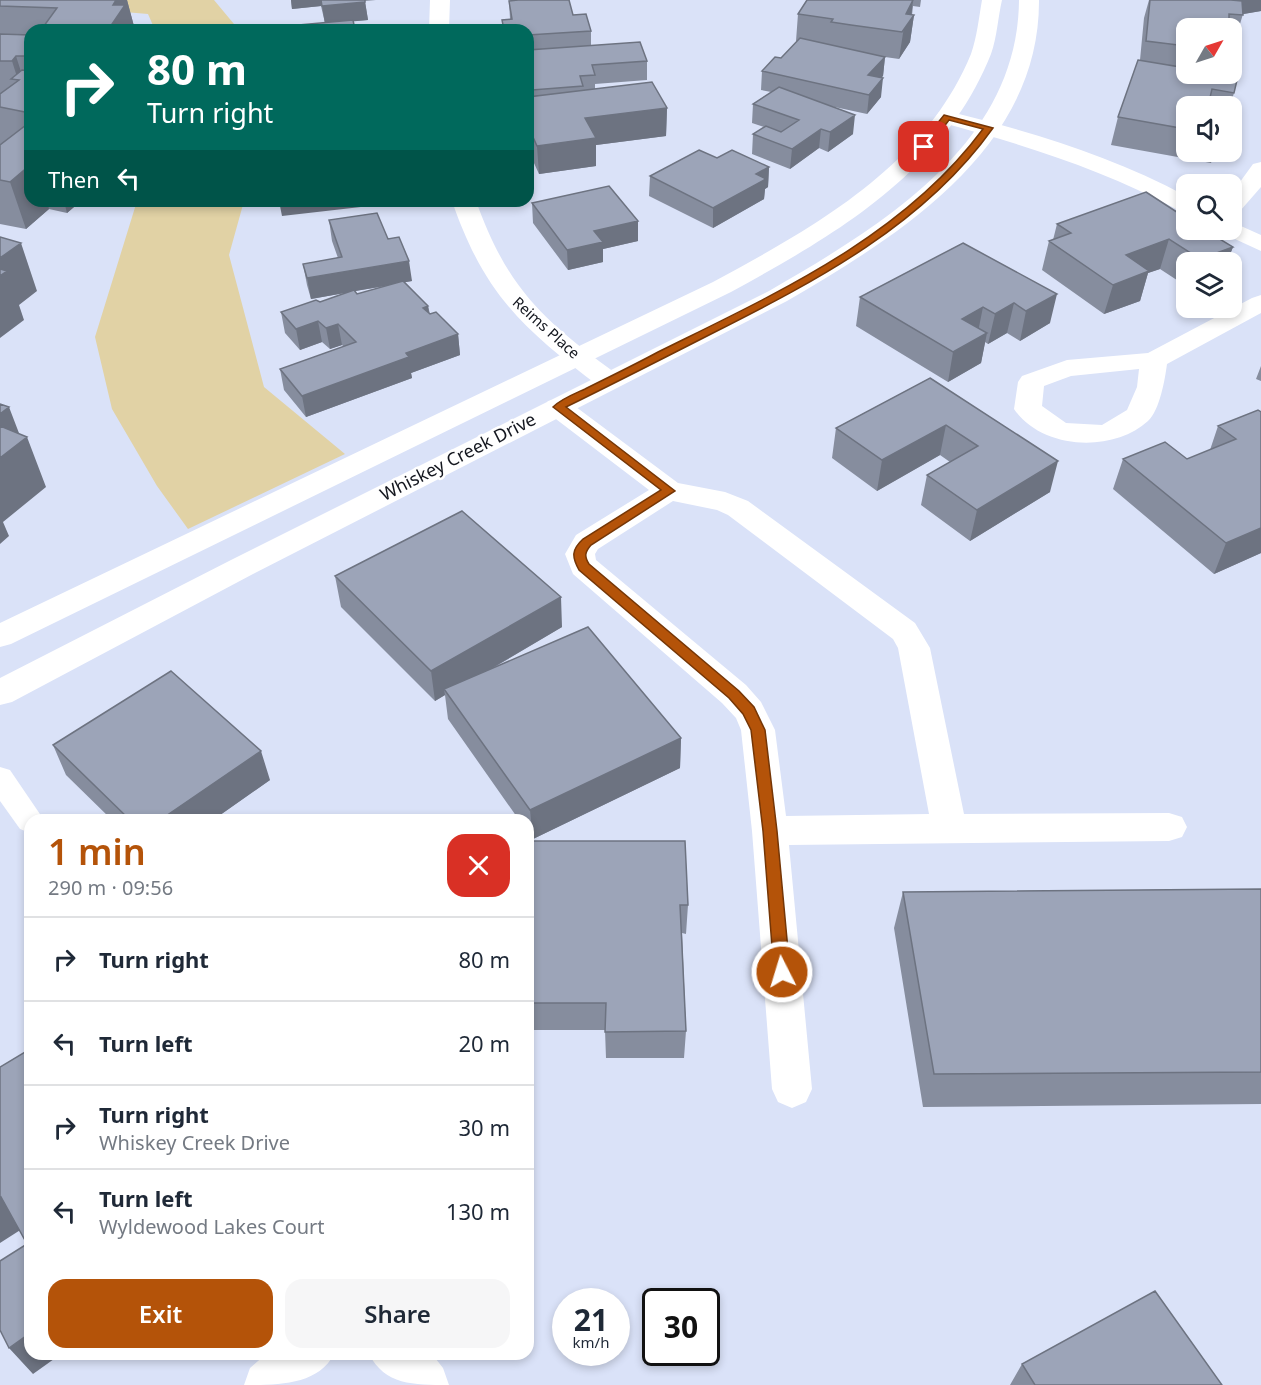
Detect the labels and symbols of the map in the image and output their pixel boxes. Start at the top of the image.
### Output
north arrow [1176,18,1242,84]
pin [898,121,949,172]
street label: Reims Place [509,292,584,363]
street label: Whiskey Creek Drive [375,406,540,506]
position arrow [750,940,814,1004]
speed limit sign: 30 [642,1288,720,1366]

